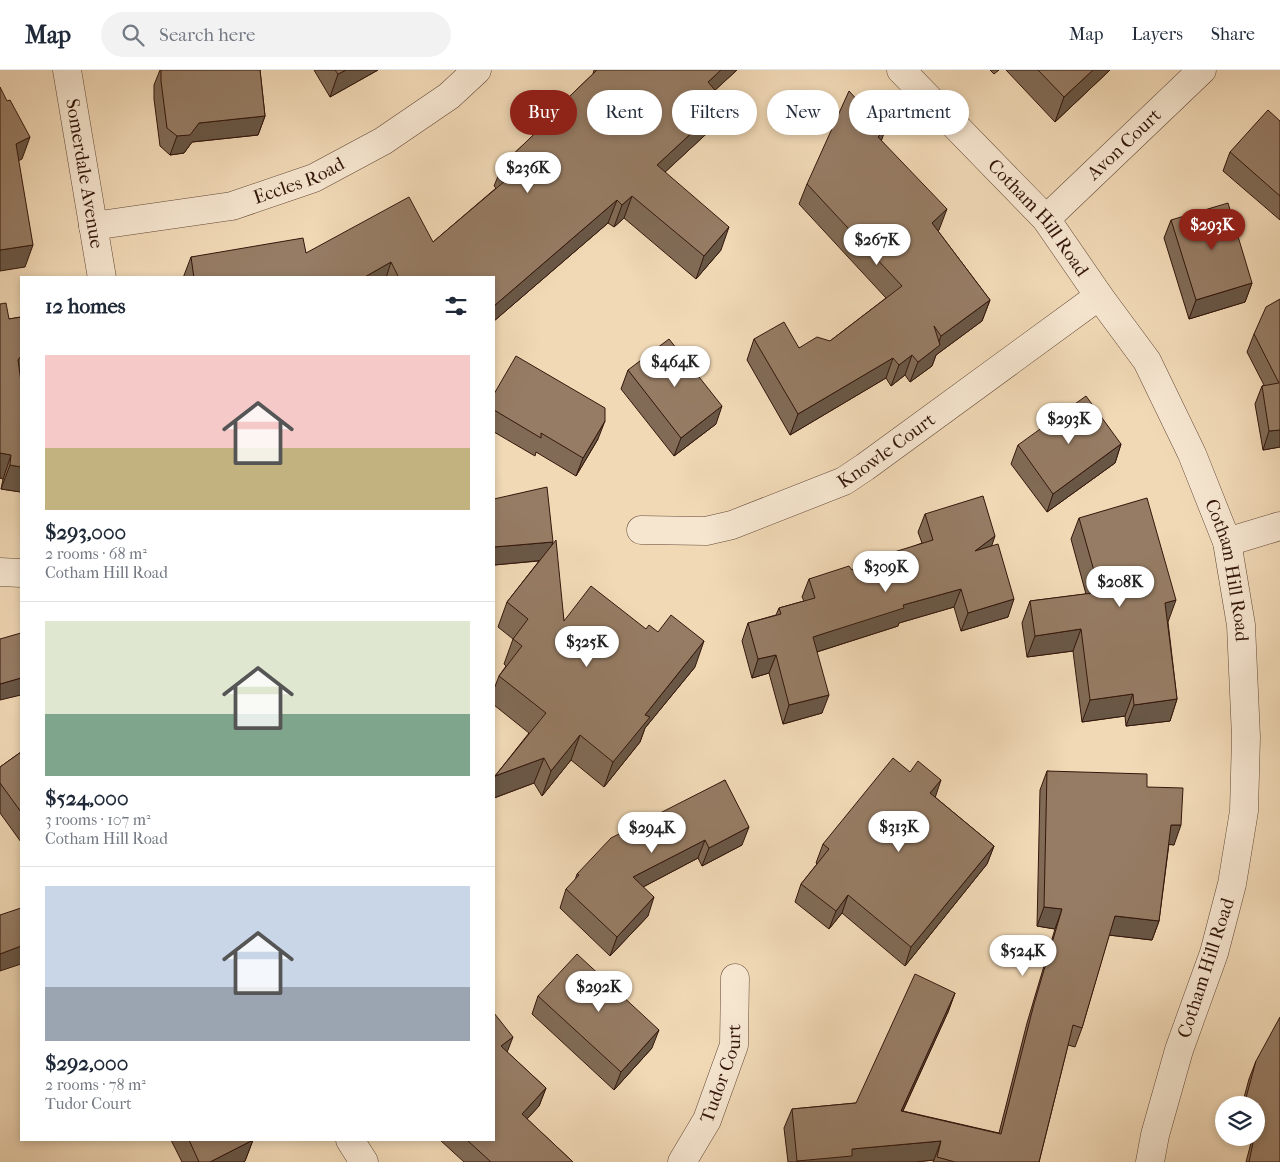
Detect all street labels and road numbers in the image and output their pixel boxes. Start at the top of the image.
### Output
street label: Somerdale Avenue [61,97,108,250]
street label: Avon Court [1082,104,1166,185]
street label: Eccles Road [251,152,349,209]
street label: Cotham Hill Road [983,155,1093,281]
street label: Knowle Court [833,408,940,493]
street label: Cotham Hill Road [1200,496,1253,643]
street label: Cotham Hill Road [1173,895,1239,1041]
street label: Tudor Court [696,1024,745,1126]

